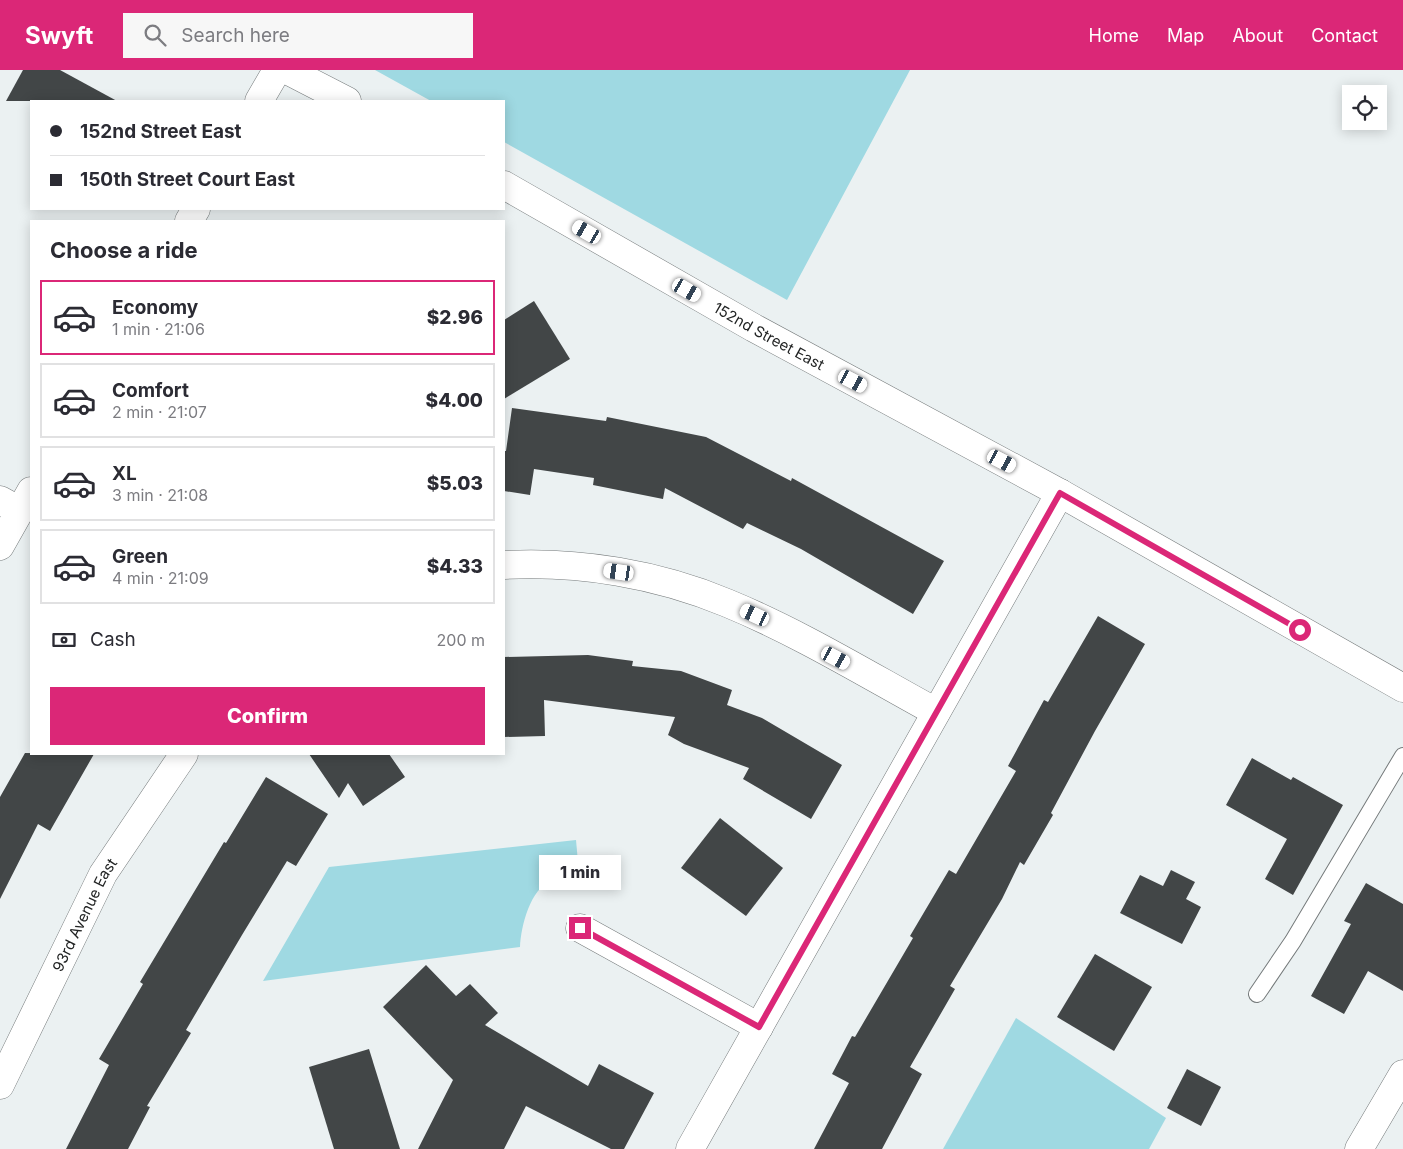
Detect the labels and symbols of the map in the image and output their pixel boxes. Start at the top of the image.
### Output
car [570,218,603,246]
car [670,276,703,304]
street label: 152nd Street East [710,298,828,374]
car [836,367,869,395]
car [985,447,1018,475]
car [603,562,634,582]
car [738,602,771,628]
route start [1289,619,1311,641]
car [819,644,852,672]
street label: 93rd Avenue East [47,854,121,974]
callout: 1 min [539,856,621,890]
route end [569,917,591,939]

